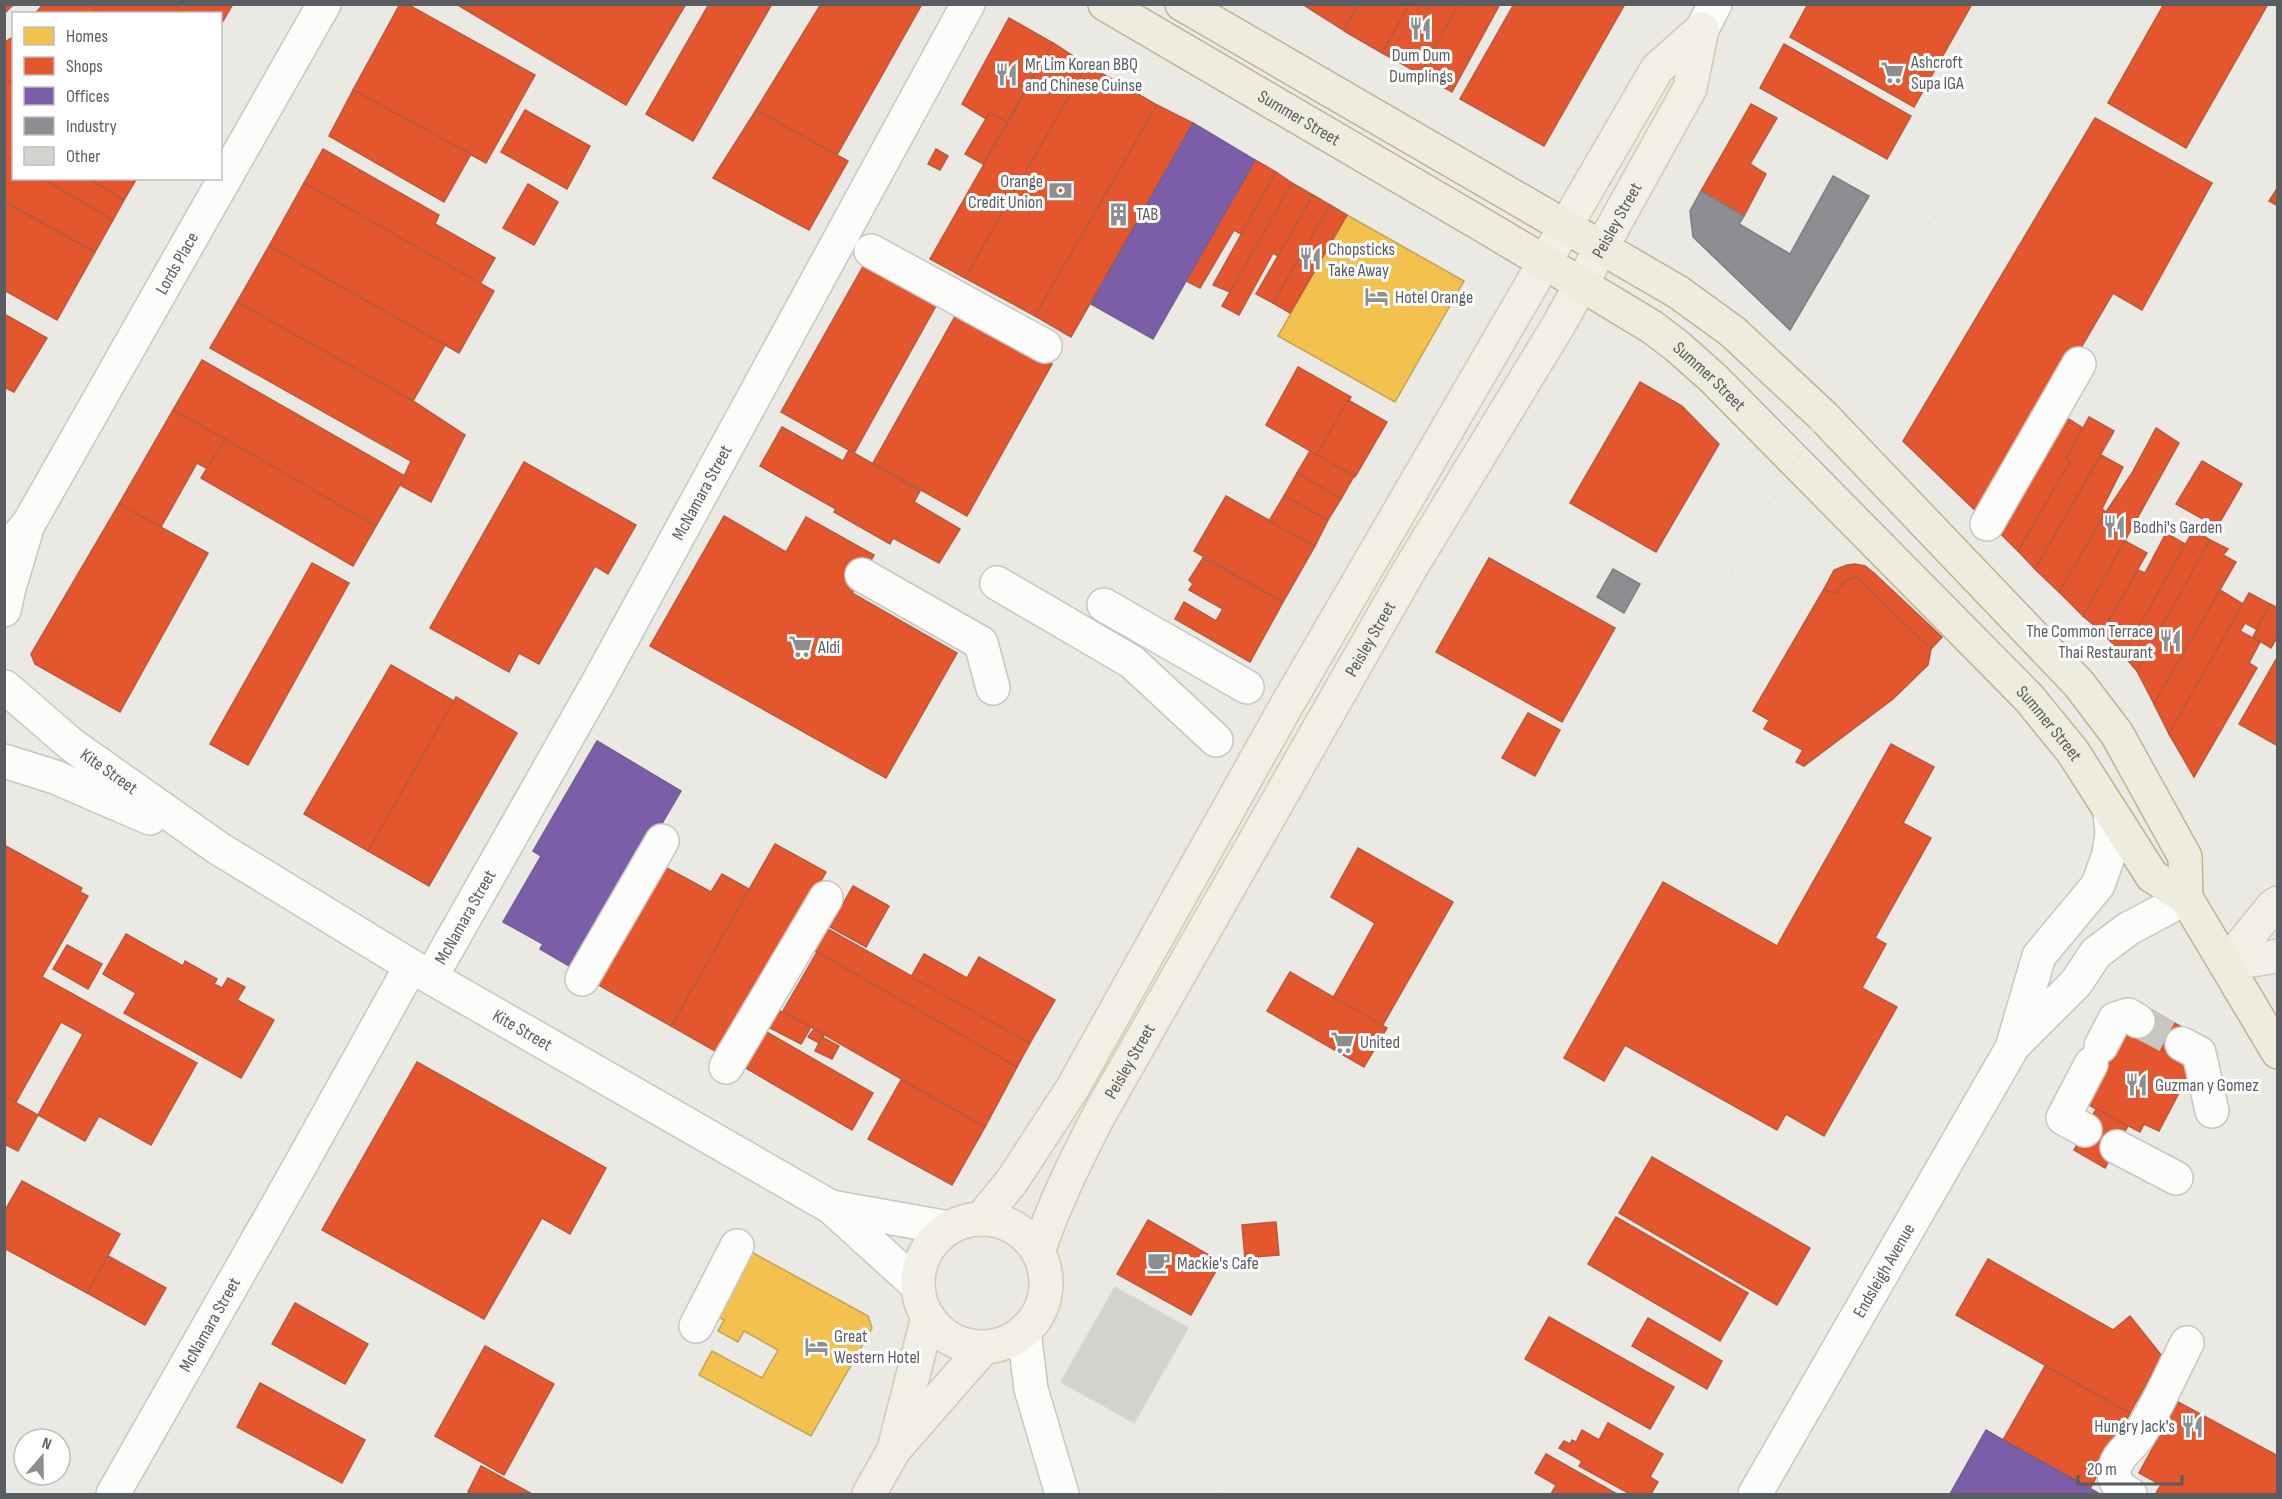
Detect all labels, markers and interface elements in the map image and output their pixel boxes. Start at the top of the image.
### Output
legend [12,12,222,180]
restaurant icon: Dum Dum Dumplings [1408,16,1434,42]
text: Homes [66,26,108,47]
place label: Dum Dum Dumplings [1389,45,1453,87]
place label: Ashcroft Supa IGA [1910,52,1964,94]
place label: Mr Lim Korean BBQ and Chinese Cuinse [1025,54,1142,96]
text: Shops [66,56,103,77]
supermarket icon: Ashcroft Supa IGA [1880,59,1906,85]
restaurant icon: Mr Lim Korean BBQ and Chinese Cuinse [994,61,1020,87]
street label: Summer Street [1254,85,1344,150]
text: Offices [66,86,109,107]
text: Industry [66,116,117,137]
text: Other [66,146,100,167]
place label: Orange Credit Union [968,171,1043,213]
bank icon: Orange Credit Union [1048,178,1074,204]
street label: Peisley Street [1587,178,1646,262]
building icon: TAB [1105,201,1131,227]
place label: TAB [1136,204,1158,225]
street label: Lords Place [151,228,203,298]
place label: Chopsticks Take Away [1328,239,1395,281]
restaurant icon: Chopsticks Take Away [1297,246,1323,272]
hotel icon: Hotel Orange [1364,284,1390,310]
place label: Hotel Orange [1395,287,1473,308]
street label: Summer Street [1669,337,1750,416]
street label: McNamara Street [667,441,736,544]
restaurant icon: Bodhi's Garden [2102,514,2128,540]
place label: Bodhi's Garden [2133,517,2222,538]
street label: Peisley Street [1340,597,1400,680]
place label: The Common Terrace Thai Restaurant [2026,621,2153,663]
restaurant icon: The Common Terrace Thai Restaurant [2158,628,2184,654]
supermarket icon: Aldi [787,634,813,660]
place label: Aldi [817,637,840,658]
street label: Summer Street [2012,681,2087,765]
street label: Kite Street [76,744,142,799]
street label: McNamara Street [430,866,500,968]
street label: Kite Street [489,1005,556,1056]
street label: Peisley Street [1100,1020,1160,1102]
supermarket icon: United [1329,1029,1355,1055]
place label: United [1360,1032,1400,1053]
restaurant icon: Guzman y Gomez [2124,1072,2150,1098]
place label: Guzman y Gomez [2155,1075,2259,1096]
street label: Endsleigh Avenue [1849,1220,1919,1321]
cafe icon: Mackie's Cafe [1146,1250,1172,1276]
place label: Mackie's Cafe [1177,1253,1259,1274]
street label: McNamara Street [174,1273,245,1376]
place label: Great Western Hotel [834,1326,920,1368]
hotel icon: Great Western Hotel [803,1333,829,1359]
restaurant icon: Hungry Jack's [2180,1413,2206,1439]
place label: Hungry Jack's [2094,1416,2175,1437]
north arrow [12,1427,72,1487]
text: N [39,1434,54,1455]
scale bar [2078,1448,2182,1486]
text: 20 m [2087,1459,2117,1480]

